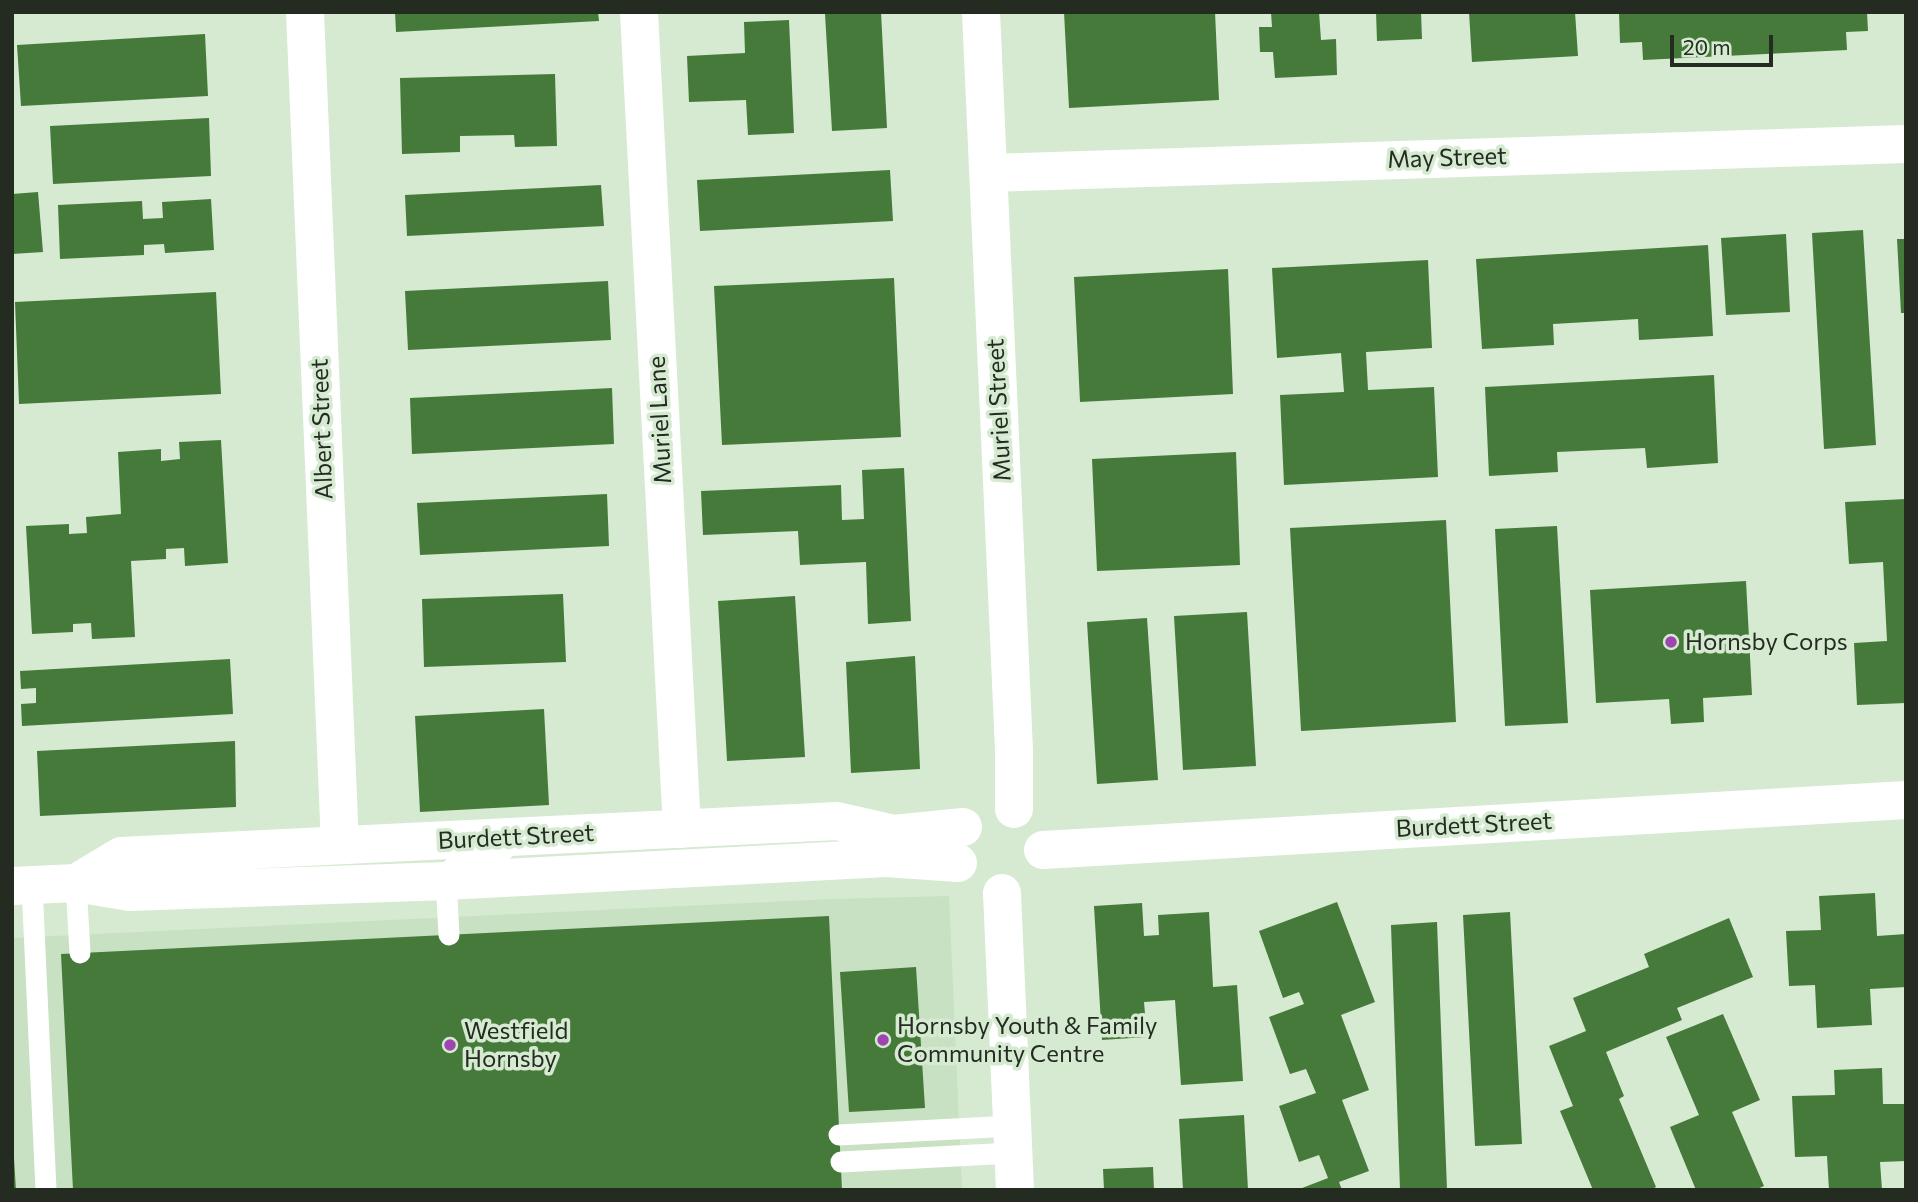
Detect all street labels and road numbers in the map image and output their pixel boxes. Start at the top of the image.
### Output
street label: May Street [1387,142,1507,174]
street label: Muriel Street [981,338,1017,482]
street label: Muriel Lane [642,355,678,485]
street label: Albert Street [305,358,339,500]
street label: Burdett Street [1395,807,1553,843]
street label: Burdett Street [437,819,595,855]

